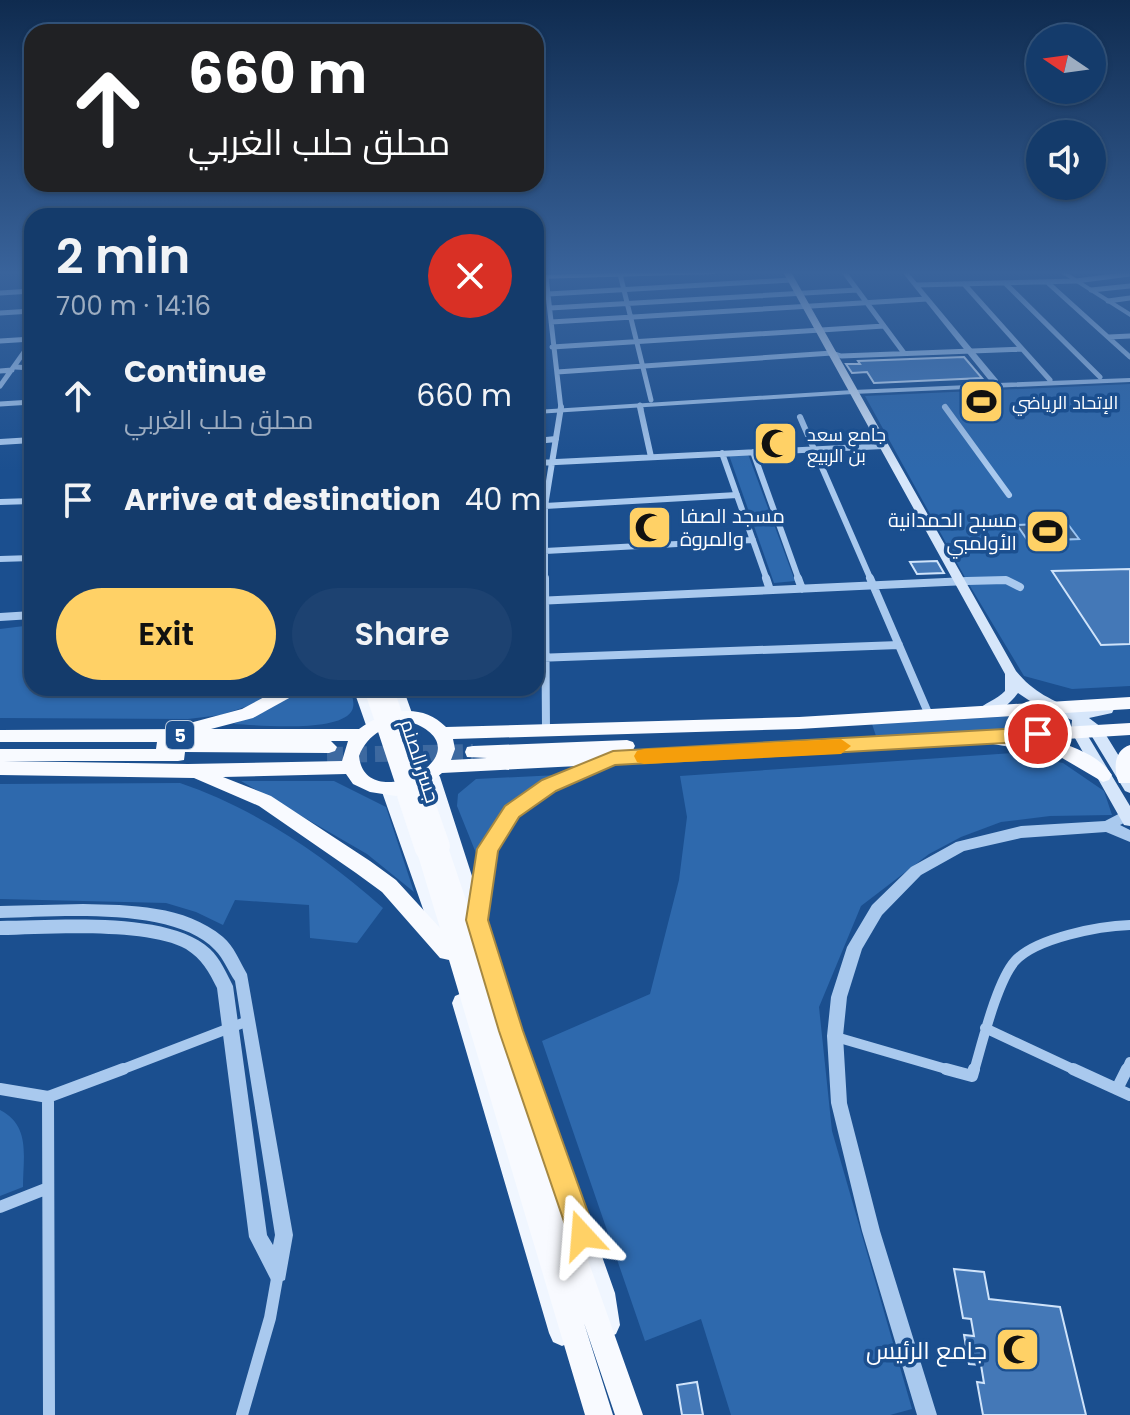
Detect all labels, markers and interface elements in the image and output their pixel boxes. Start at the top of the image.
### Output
north arrow [1026,24,1106,104]
map controls [1026,24,1106,200]
text: 660 m [188,34,367,113]
icon: ahead [56,56,160,160]
text: محلق حلب الغربي [188,117,450,168]
button: sound [1026,120,1106,200]
text: 2 min [56,223,190,290]
button: close [428,234,512,318]
text: 700 m · 14:16 [56,288,211,324]
text: Continue [124,350,266,393]
icon: ahead [56,374,100,418]
text: 660 m [416,374,512,417]
sports icon: الإتحاد الرياضي [957,378,1005,426]
place label: الإتحاد الرياضي [1012,390,1118,416]
text: محلق حلب الغربي [124,402,314,438]
mosque icon: جامع سعد بن الربيع [752,420,800,468]
place label: جامع سعد بن الربيع [807,422,886,468]
icon: arrive [56,478,100,522]
text: Arrive at destination [124,478,441,521]
text: 40 m [465,478,541,521]
place label: مسجد الصفا والمروة [680,502,785,553]
mosque icon: مسجد الصفا والمروة [625,504,673,552]
place label: مسبح الحمدانية الأولمبي [888,506,1017,559]
sports icon: مسبح الحمدانية الأولمبي [1024,508,1072,556]
button: Exit [56,588,276,680]
button: Share [292,588,512,680]
pin [1004,700,1072,768]
icon: arrive [1016,712,1060,756]
street label: جسر الصنم [393,716,447,806]
road number: 5 [166,721,194,749]
position arrow [540,1193,624,1277]
mosque icon: جامع الرئيس [994,1326,1042,1374]
place label: جامع الرئيس [866,1334,987,1367]

